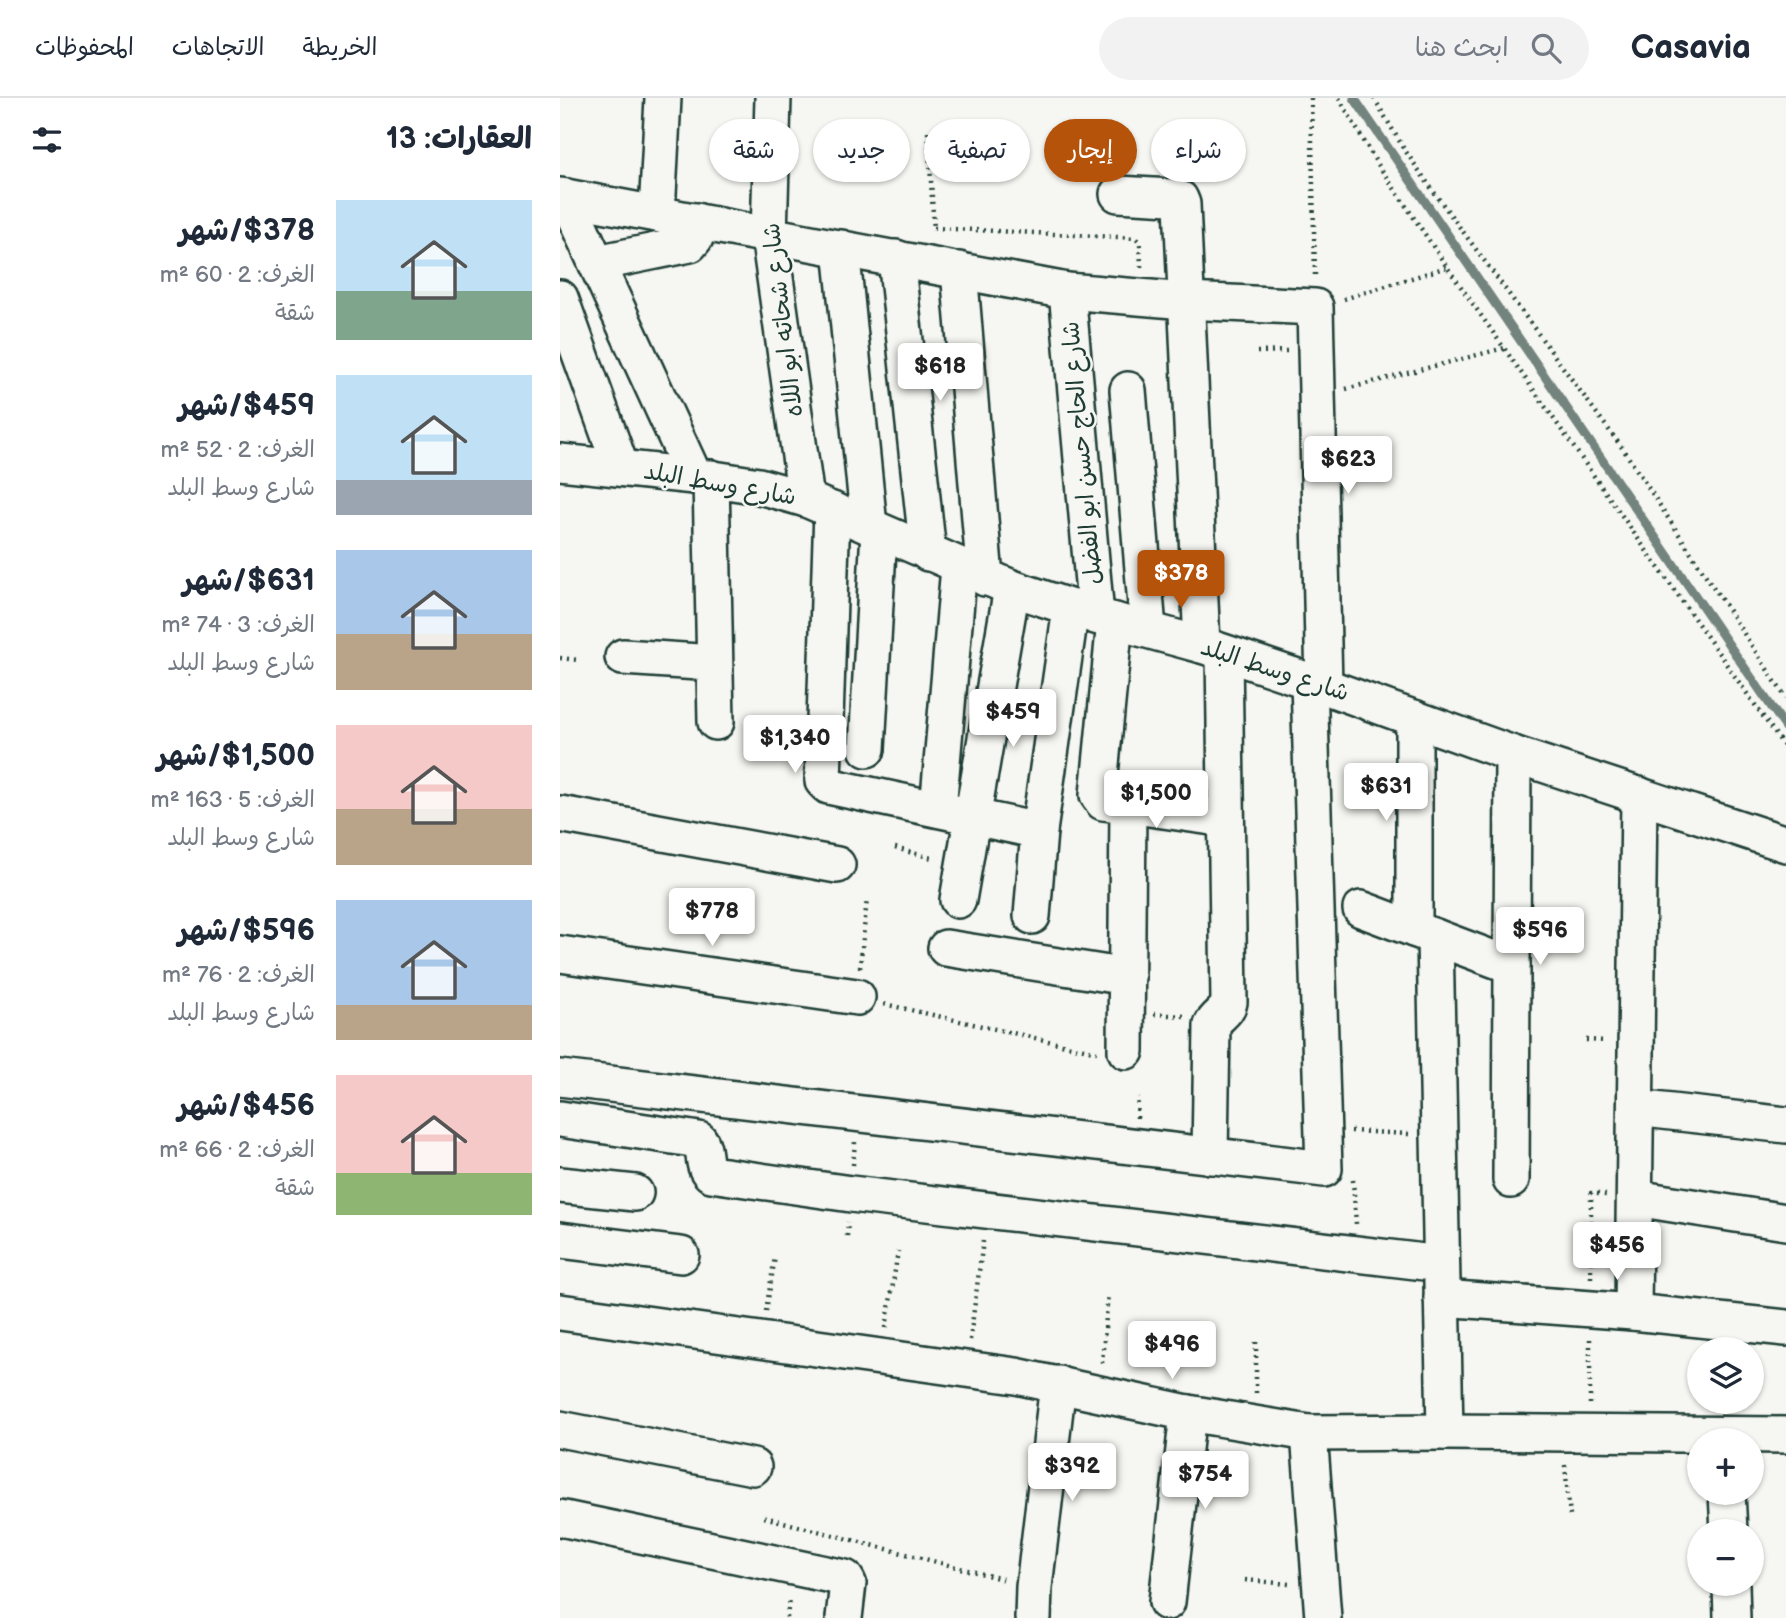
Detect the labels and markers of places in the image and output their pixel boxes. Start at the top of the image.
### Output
pin: $618 [899,344,981,403]
pin: $623 [1307,436,1389,496]
pin: $378 [1140,550,1222,610]
pin: $459 [972,690,1054,749]
pin: $1,340 [738,716,852,775]
pin: $631 [1345,764,1427,823]
pin: $1,500 [1099,770,1213,830]
pin: $778 [671,888,753,948]
pin: $596 [1499,908,1581,967]
pin: $456 [1576,1222,1658,1282]
pin: $496 [1131,1322,1213,1381]
pin: $392 [1031,1444,1113,1503]
pin: $754 [1164,1452,1246,1511]

